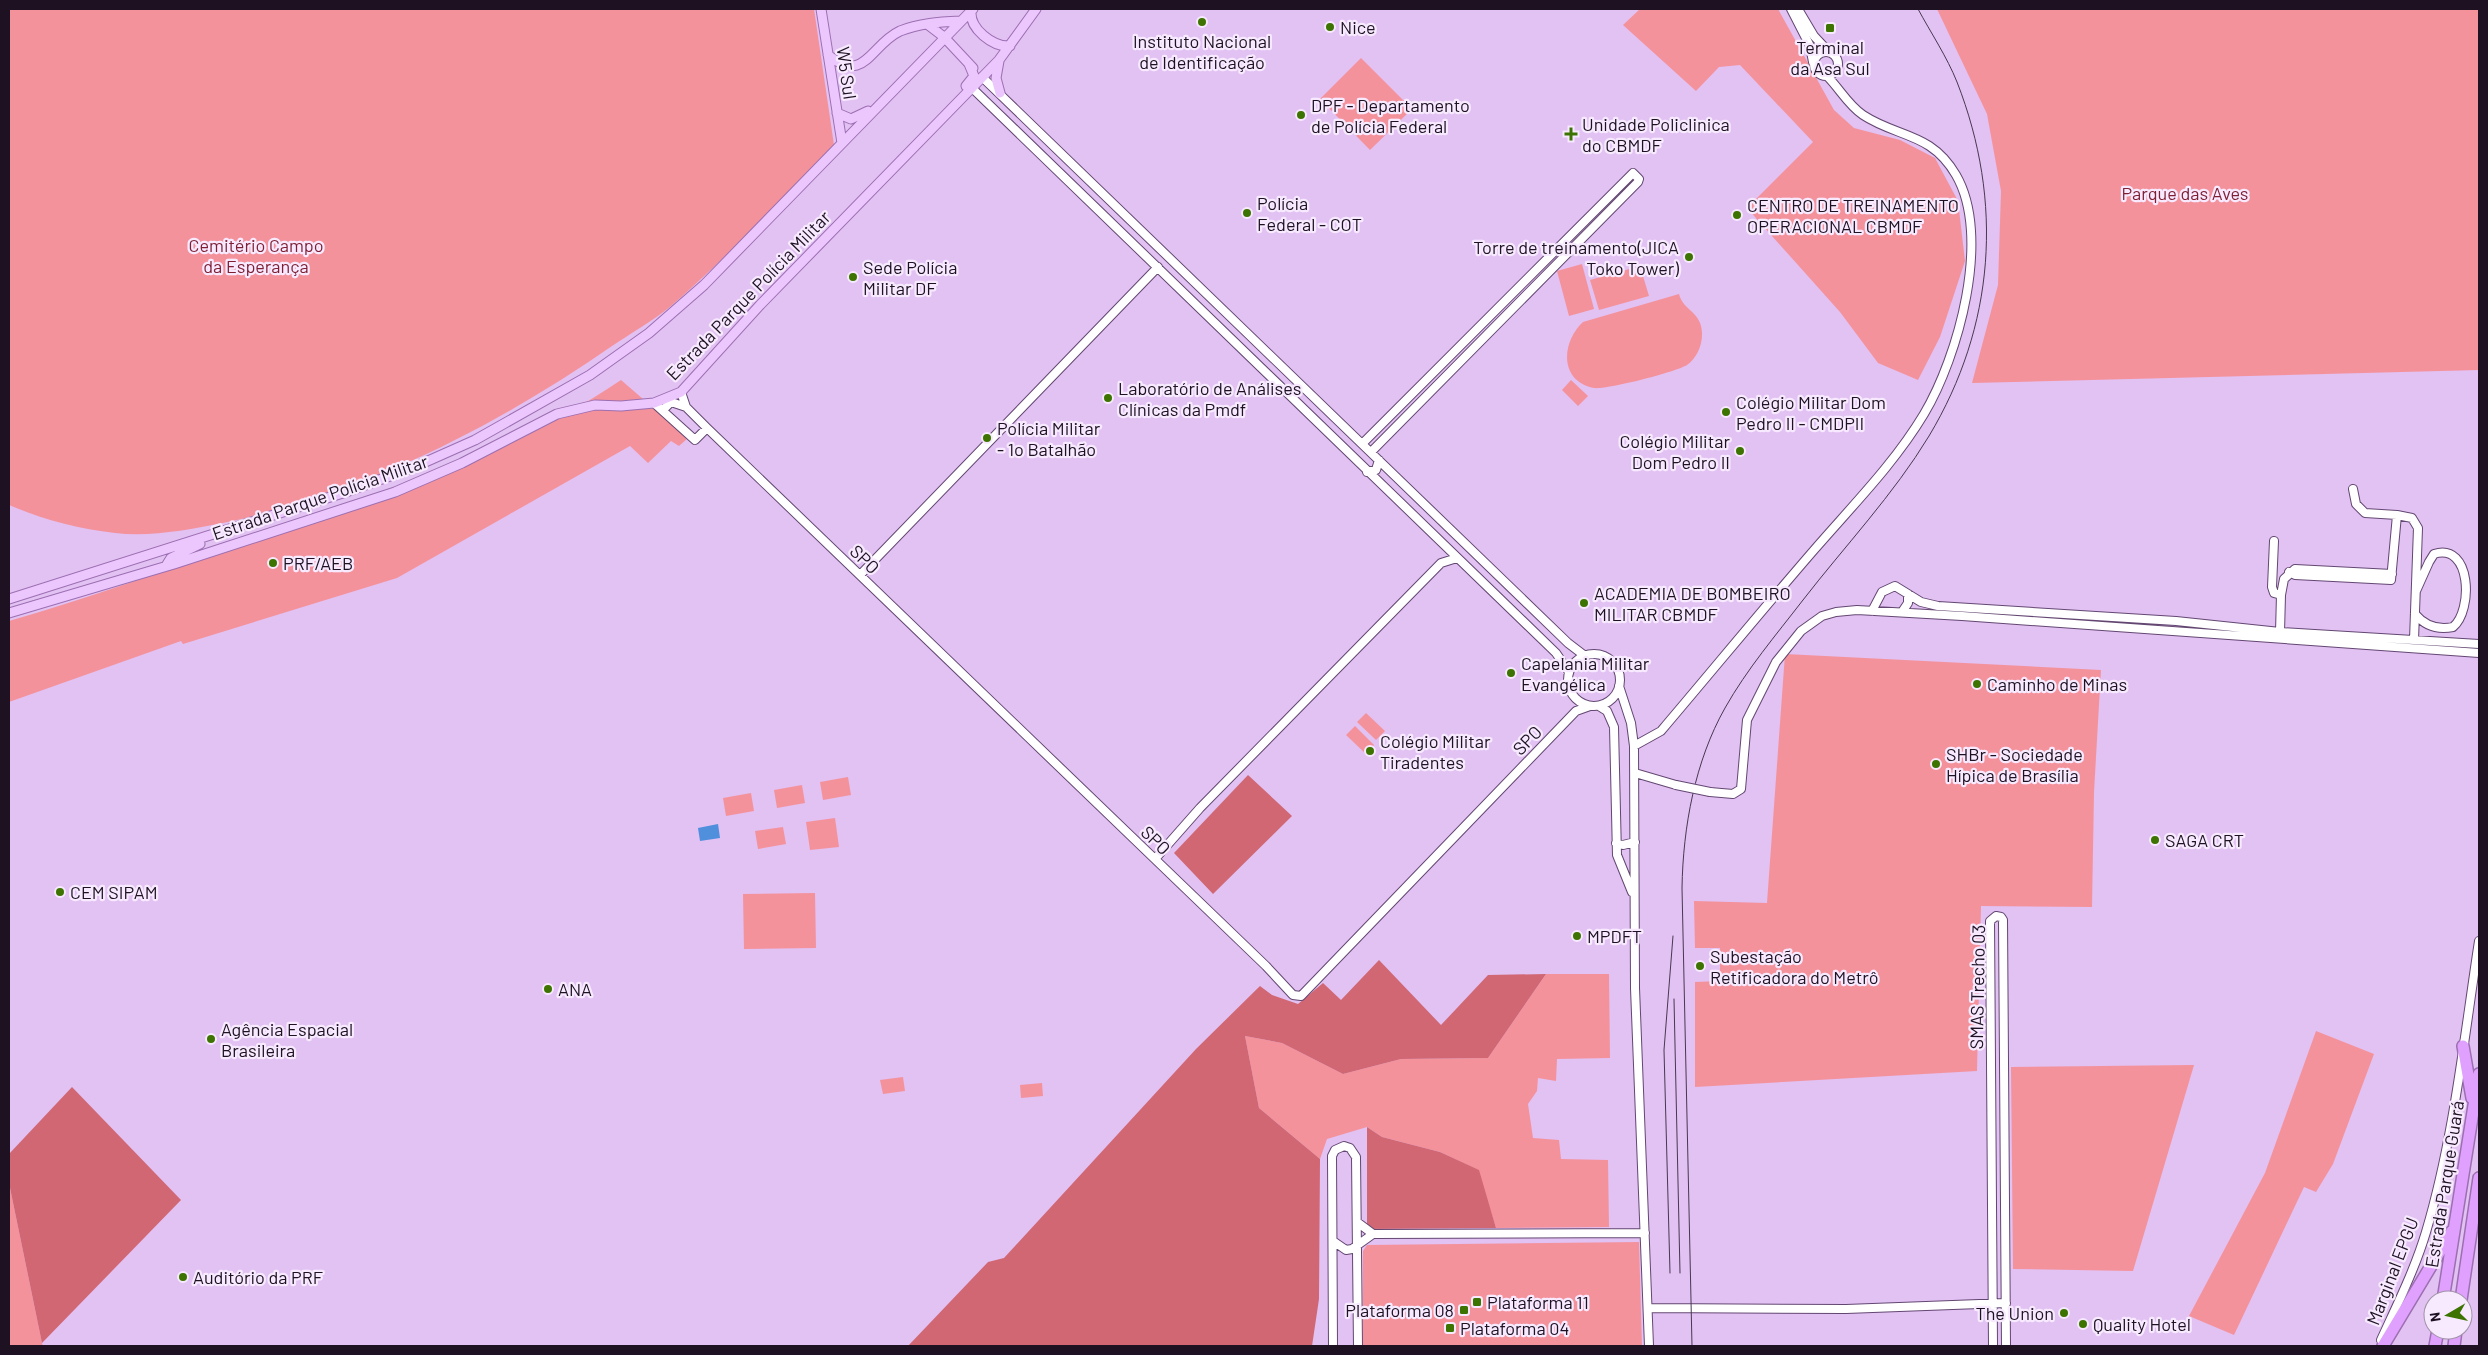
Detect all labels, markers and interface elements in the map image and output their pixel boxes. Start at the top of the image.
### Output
marker: Instituto Nacional de Identificação [1196,16,1208,28]
place label: Nice [1340,16,1376,38]
marker: Nice [1324,21,1336,33]
marker: Terminal da Asa Sul [1824,22,1836,34]
place label: Instituto Nacional de Identificação [1133,30,1271,73]
place label: Terminal da Asa Sul [1790,36,1870,79]
street label: W5 Sul [832,45,862,101]
place label: DPF - Departamento de Polícia Federal [1311,94,1470,137]
marker: DPF - Departamento de Polícia Federal [1295,109,1307,121]
place label: Unidade Policlinica do CBMDF [1582,113,1730,156]
marker: Unidade Policlinica do CBMDF [1564,127,1578,141]
park label: Parque das Aves [2122,182,2248,204]
place label: Polícia Federal - COT [1257,192,1362,235]
place label: CENTRO DE TREINAMENTO OPERACIONAL CBMDF [1747,194,1959,237]
street label: Estrada Parque Polícia Militar [661,206,835,384]
marker: Polícia Federal - COT [1241,207,1253,219]
marker: CENTRO DE TREINAMENTO OPERACIONAL CBMDF [1731,209,1743,221]
park label: Cemitério Campo da Esperança [189,234,323,277]
place label: Torre de treinamento(JICA Toko Tower) [1473,236,1679,279]
marker: Torre de treinamento(JICA Toko Tower) [1683,251,1695,263]
place label: Sede Polícia Militar DF [863,256,957,299]
marker: Sede Polícia Militar DF [847,271,859,283]
place label: Laboratório de Análises Clínicas da Pmdf [1118,377,1301,420]
place label: Colégio Militar Dom Pedro II - CMDPII [1736,391,1886,434]
marker: Laboratório de Análises Clínicas da Pmdf [1102,392,1114,404]
marker: Colégio Militar Dom Pedro II - CMDPII [1720,406,1732,418]
place label: Polícia Militar - 1o Batalhão [997,417,1101,460]
place label: Colégio Militar Dom Pedro II [1619,430,1730,473]
marker: Polícia Militar - 1o Batalhão [981,432,993,444]
marker: Colégio Militar Dom Pedro II [1734,445,1746,457]
street label: Estrada Parque Polícia Militar [209,450,431,544]
street label: SPO [846,540,884,578]
place label: PRF/AEB [283,552,353,574]
marker: PRF/AEB [267,557,279,569]
place label: ACADEMIA DE BOMBEIRO MILITAR CBMDF [1594,582,1791,625]
marker: ACADEMIA DE BOMBEIRO MILITAR CBMDF [1578,597,1590,609]
place label: Capelania Militar Evangélica [1521,652,1650,695]
marker: Capelania Militar Evangélica [1505,667,1517,679]
place label: Caminho de Minas [1987,673,2127,695]
marker: Caminho de Minas [1971,678,1983,690]
street label: SPO [1508,721,1546,759]
place label: Colégio Militar Tiradentes [1380,730,1491,773]
place label: SHBr - Sociedade Hípica de Brasília [1946,743,2083,786]
marker: Colégio Militar Tiradentes [1364,745,1376,757]
marker: SHBr - Sociedade Hípica de Brasília [1930,758,1942,770]
street label: SPO [1137,821,1175,859]
place label: SAGA CRT [2165,829,2244,851]
marker: SAGA CRT [2149,834,2161,846]
place label: CEM SIPAM [70,881,158,903]
marker: CEM SIPAM [54,886,66,898]
street label: SMAS Trecho 03 [1965,924,1989,1050]
place label: MPDFT [1587,925,1642,947]
marker: MPDFT [1571,930,1583,942]
place label: Subestação Retificadora do Metrô [1710,945,1878,988]
marker: Subestação Retificadora do Metrô [1694,960,1706,972]
place label: ANA [558,978,592,1000]
marker: ANA [542,983,554,995]
place label: Agência Espacial Brasileira [221,1018,353,1061]
marker: Agência Espacial Brasileira [205,1033,217,1045]
street label: Estrada Parque Guará [2420,1099,2468,1269]
street label: Marginal EPGU [2361,1214,2423,1328]
place label: Auditório da PRF [193,1266,323,1288]
marker: Auditório da PRF [177,1271,189,1283]
north arrow [2423,1290,2473,1340]
place label: Plataforma 11 [1487,1291,1589,1313]
marker: Plataforma 11 [1471,1296,1483,1308]
place label: Plataforma 08 [1345,1299,1454,1321]
place label: The Union [1976,1302,2054,1324]
marker: Plataforma 08 [1458,1304,1470,1316]
marker: The Union [2058,1307,2070,1319]
text: N [2426,1311,2444,1323]
place label: Quality Hotel [2093,1313,2191,1335]
place label: Plataforma 04 [1460,1317,1569,1339]
marker: Quality Hotel [2077,1318,2089,1330]
marker: Plataforma 04 [1444,1322,1456,1334]

